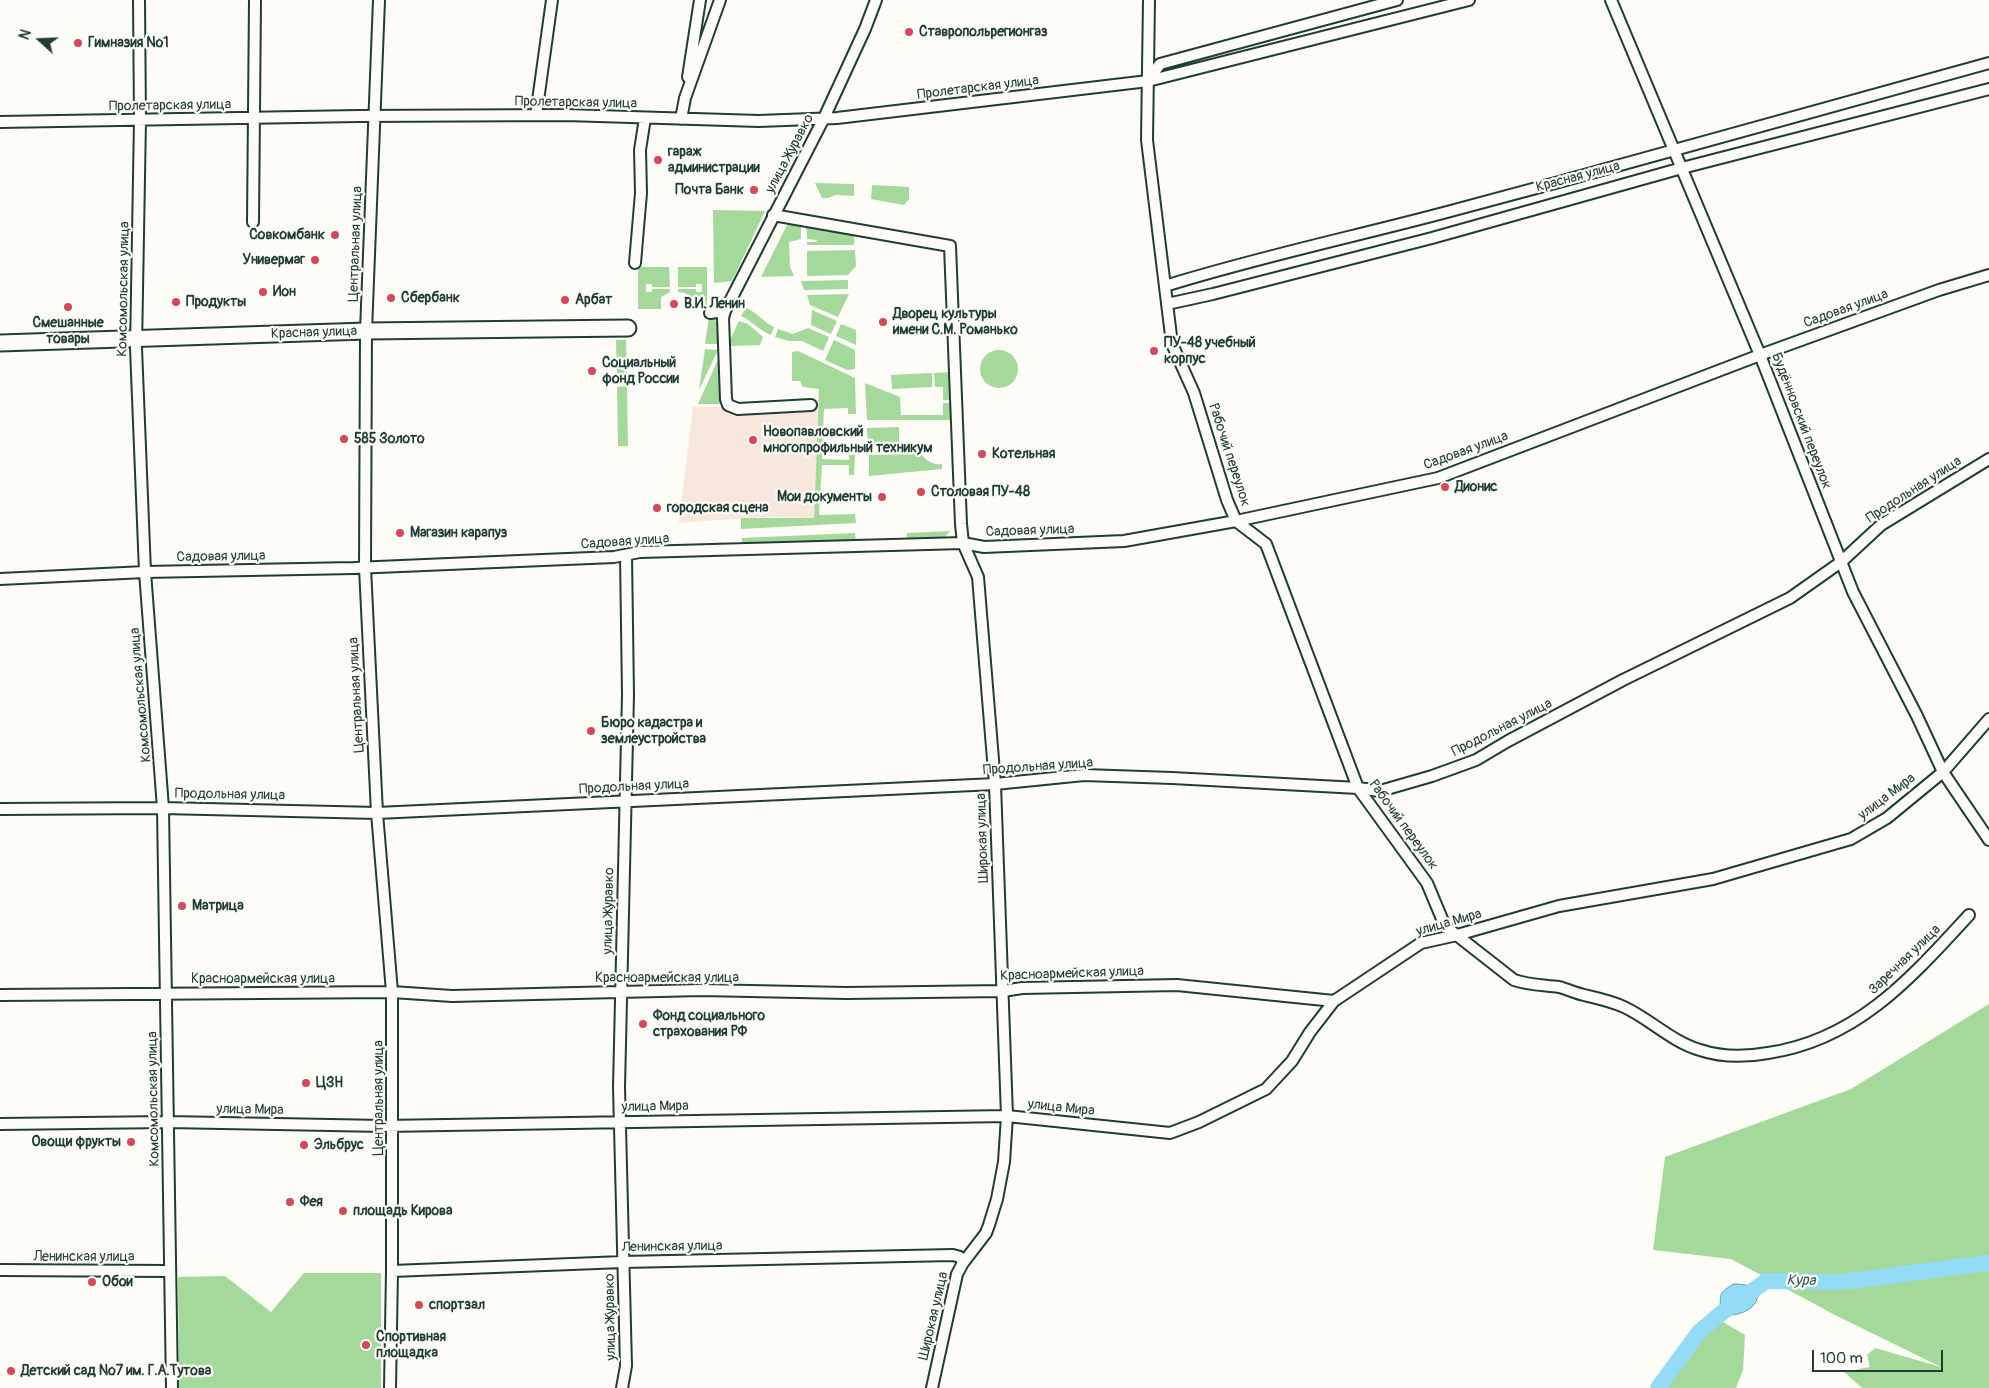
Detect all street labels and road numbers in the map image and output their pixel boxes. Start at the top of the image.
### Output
street label: Пролетарская улица [916,72,1040,104]
street label: Пролетарская улица [515,94,637,112]
street label: Пролетарская улица [109,97,231,115]
street label: улица Журавко [762,112,818,196]
street label: Красная улица [1534,158,1622,196]
street label: Центральная улица [346,186,366,302]
street label: Комсомольская улица [114,221,134,357]
street label: Садовая улица [1801,286,1891,332]
street label: Красная улица [271,323,357,343]
street label: Будённовский переулок [1767,350,1835,492]
street label: Рабочий переулок [1204,401,1254,509]
street label: Садовая улица [1421,428,1511,474]
street label: Продольная улица [1863,453,1965,527]
street label: Садовая улица [985,521,1075,541]
street label: Садовая улица [580,531,670,553]
street label: Садовая улица [176,548,266,566]
street label: Комсомольская улица [127,627,155,763]
street label: Центральная улица [346,637,368,753]
street label: Продольная улица [1449,695,1555,761]
street label: Продольная улица [982,755,1094,779]
street label: улица Мира [1855,770,1919,824]
street label: Продольная улица [579,776,689,798]
street label: Рабочий переулок [1365,777,1441,873]
street label: Продольная улица [175,786,285,804]
street label: Широкая улица [973,793,993,883]
street label: улица Журавко [600,867,618,955]
street label: улица Мира [1414,906,1484,940]
street label: Заречная улица [1866,921,1944,999]
street label: Красноармейская улица [1000,963,1144,985]
street label: Красноармейская улица [595,970,739,986]
street label: Красноармейская улица [191,971,335,987]
street label: Комсомольская улица [144,1031,164,1167]
street label: Центральная улица [371,1040,387,1156]
street label: улица Мира [1027,1096,1095,1120]
street label: улица Мира [621,1098,689,1116]
street label: улица Мира [216,1101,284,1119]
street label: Ленинская улица [621,1238,723,1256]
street label: Ленинская улица [34,1249,134,1265]
street label: Широкая улица [916,1270,952,1362]
street label: улица Журавко [602,1273,620,1361]

